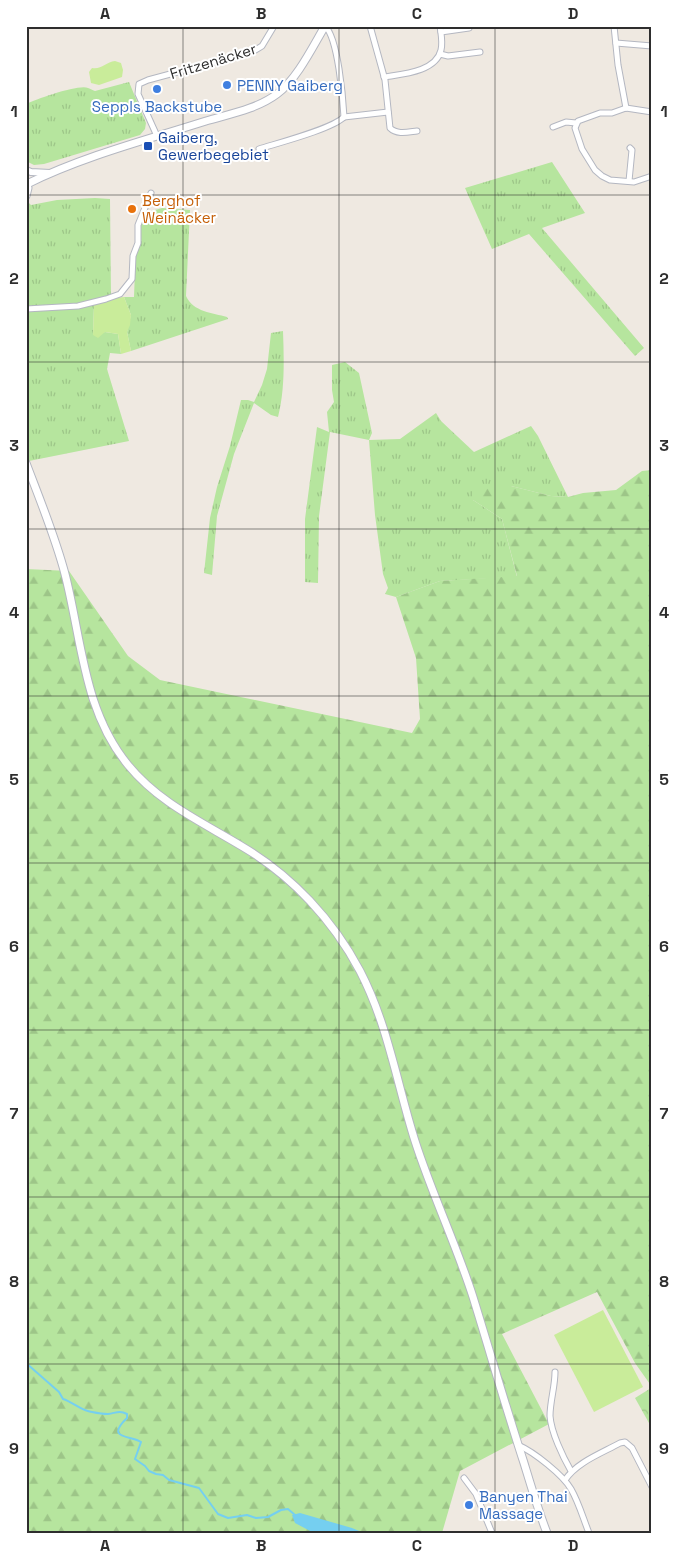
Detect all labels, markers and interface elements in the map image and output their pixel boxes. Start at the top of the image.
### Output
text: A [100,3,110,24]
text: B [256,3,266,24]
text: C [412,3,422,24]
text: D [568,3,578,24]
street label: Fritzenäcker [167,39,259,83]
place label: PENNY Gaiberg [237,76,343,95]
marker: PENNY Gaiberg [221,79,233,91]
marker: Seppls Backstube [151,83,163,95]
place label: Seppls Backstube [92,97,222,116]
text: 1 [10,101,18,122]
text: 1 [660,101,668,122]
place label: Gaiberg, Gewerbegebiet [158,128,269,164]
marker: Gaiberg, Gewerbegebiet [142,140,154,152]
place label: Berghof Weinäcker [142,191,217,227]
marker: Berghof Weinäcker [126,203,138,215]
text: 2 [9,268,19,289]
text: 2 [659,268,669,289]
text: 3 [9,435,19,456]
text: 3 [659,435,669,456]
text: 4 [9,602,19,623]
text: 4 [659,602,669,623]
text: 5 [9,769,19,790]
text: 5 [659,769,669,790]
text: 6 [9,936,19,957]
text: 6 [659,936,669,957]
text: 7 [10,1103,19,1124]
text: 7 [660,1103,669,1124]
text: 8 [9,1271,19,1292]
text: 8 [659,1271,669,1292]
text: 9 [9,1438,19,1459]
text: 9 [659,1438,669,1459]
place label: Banyen Thai Massage [479,1487,568,1523]
marker: Banyen Thai Massage [463,1499,475,1511]
text: A [100,1535,110,1556]
text: B [256,1535,266,1556]
text: C [412,1535,422,1556]
text: D [568,1535,578,1556]

